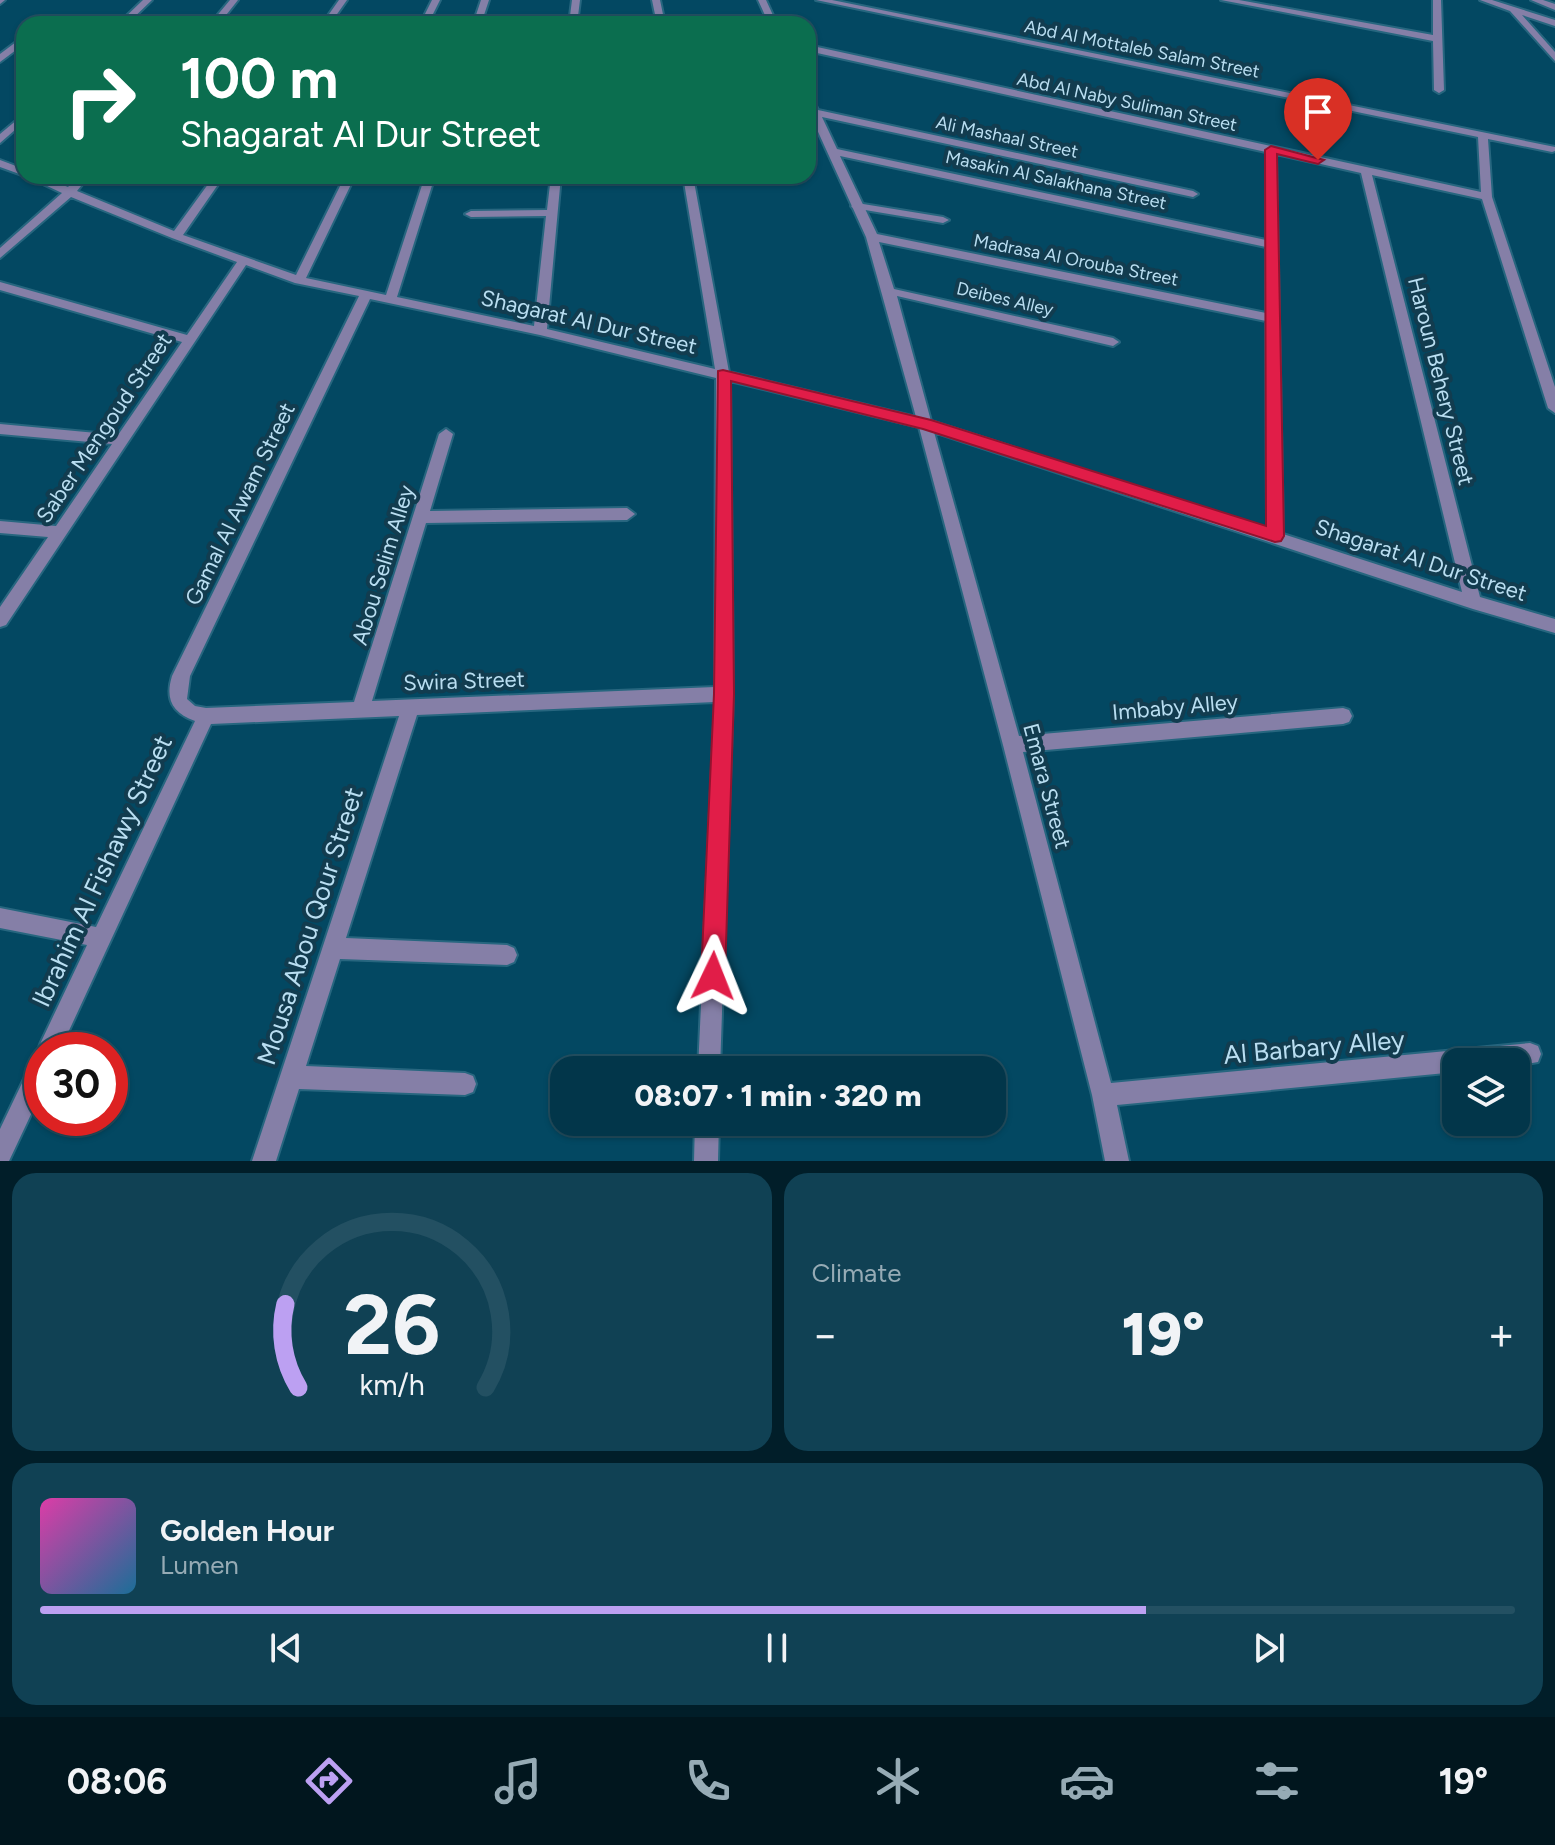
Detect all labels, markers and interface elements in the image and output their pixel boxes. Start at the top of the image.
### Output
street label: Abd Al Mottaleb Salam Street [1023,15,1262,83]
text: 100 m [180,45,338,112]
icon: right [48,48,152,152]
street label: Abd Al Naby Suliman Street [1015,68,1239,136]
pin [1284,78,1352,160]
icon: arrive [1296,90,1340,134]
street label: Ali Mashaal Street [934,111,1080,163]
text: Shagarat Al Dur Street [180,113,541,156]
street label: Masakin Al Salakhana Street [943,146,1169,214]
street label: Madrasa Al Orouba Street [972,229,1180,291]
street label: Haroun Behery Street [1402,274,1480,488]
street label: Deibes Alley [954,277,1056,321]
street label: Shagarat Al Dur Street [478,284,700,360]
street label: Saber Mengoud Street [30,328,178,528]
street label: Gamal Al Awam Street [179,398,301,610]
street label: Abou Selim Alley [346,481,420,648]
street label: Shagarat Al Dur Street [1312,513,1530,607]
street label: Swira Street [403,665,525,697]
street label: Imbaby Alley [1111,688,1239,726]
street label: Emara Street [1017,720,1077,852]
street label: Ibrahim Al Fishawy Street [25,730,179,1012]
street label: Mousa Abou Qour Street [250,783,370,1069]
position arrow [671,934,755,1018]
street label: Al Barbary Alley [1222,1023,1406,1071]
speed limit sign: 30 [24,1032,128,1136]
map controls [1442,1048,1530,1136]
button: layers [1442,1048,1530,1136]
text: 08:07 · 1 min · 320 m [634,1077,922,1114]
text: Climate [812,1257,901,1289]
text: 26 [344,1275,440,1375]
text: 19° [1121,1298,1205,1370]
text: − [812,1308,839,1361]
text: + [1488,1308,1515,1361]
text: km/h [359,1368,424,1402]
text: Golden Hour [160,1512,334,1549]
text: Lumen [160,1549,239,1581]
icon: previous [264,1626,308,1670]
icon: pause [755,1626,799,1670]
icon: next [1247,1626,1291,1670]
icon: directions [301,1753,357,1809]
icon: music [490,1753,546,1809]
icon: phone [680,1753,736,1809]
icon: climate [870,1753,926,1809]
icon: car [1059,1753,1115,1809]
icon: filters [1249,1753,1305,1809]
text: 08:06 [67,1760,167,1803]
text: 19° [1438,1760,1488,1803]

